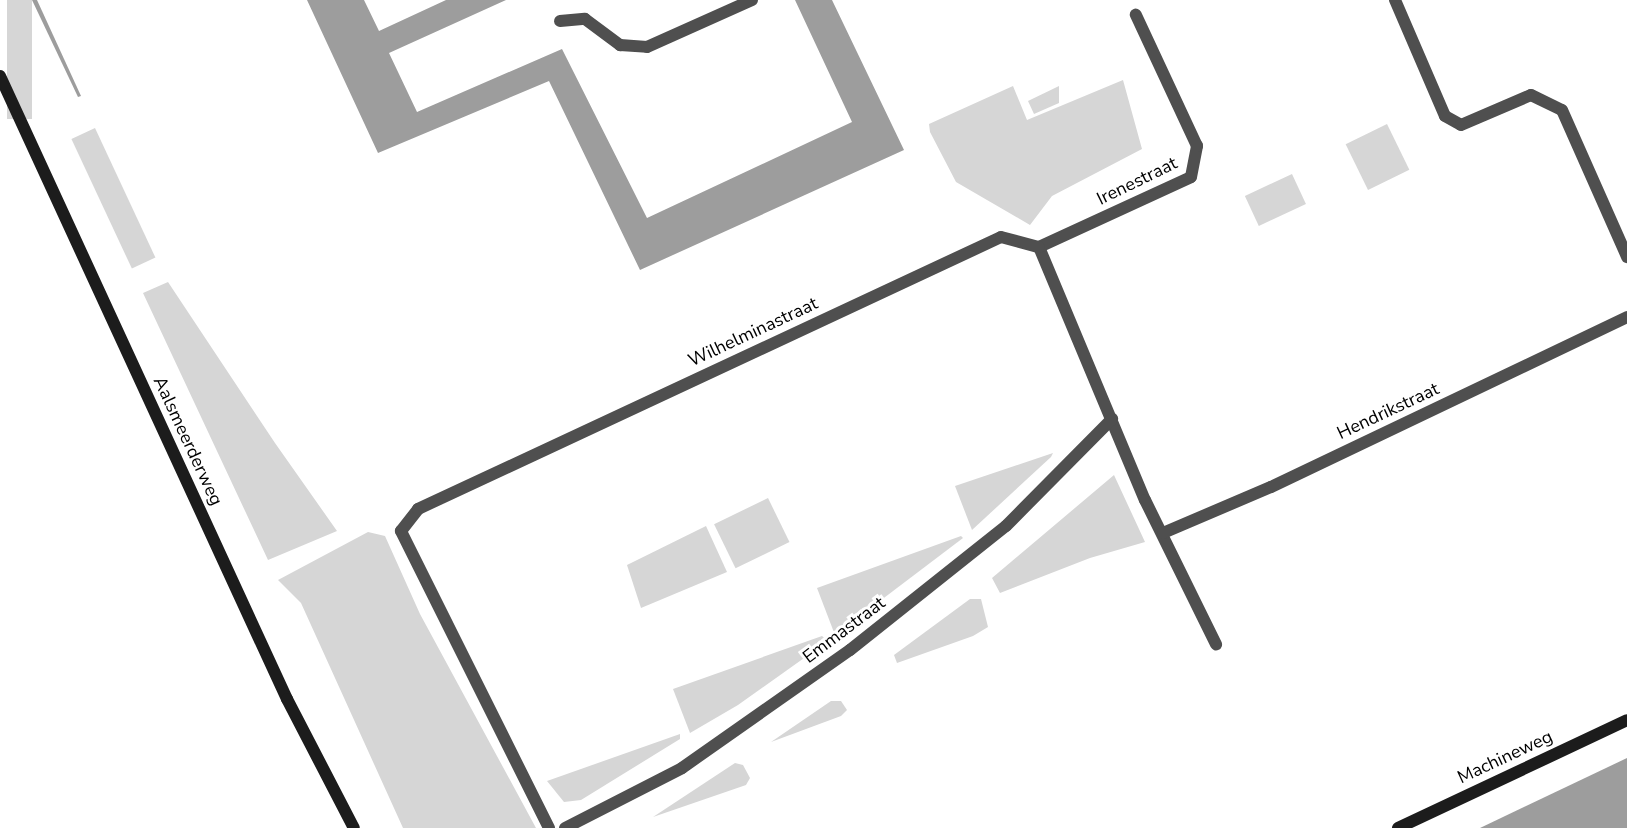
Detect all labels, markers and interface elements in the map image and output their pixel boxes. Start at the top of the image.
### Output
street label: Irenestraat [1093,152,1181,210]
street label: Wilhelminastraat [685,293,821,371]
street label: Aalsmeerderweg [149,373,227,509]
street label: Hendrikstraat [1334,378,1442,444]
street label: Emmastraat [799,592,889,668]
street label: Machineweg [1454,726,1556,788]

